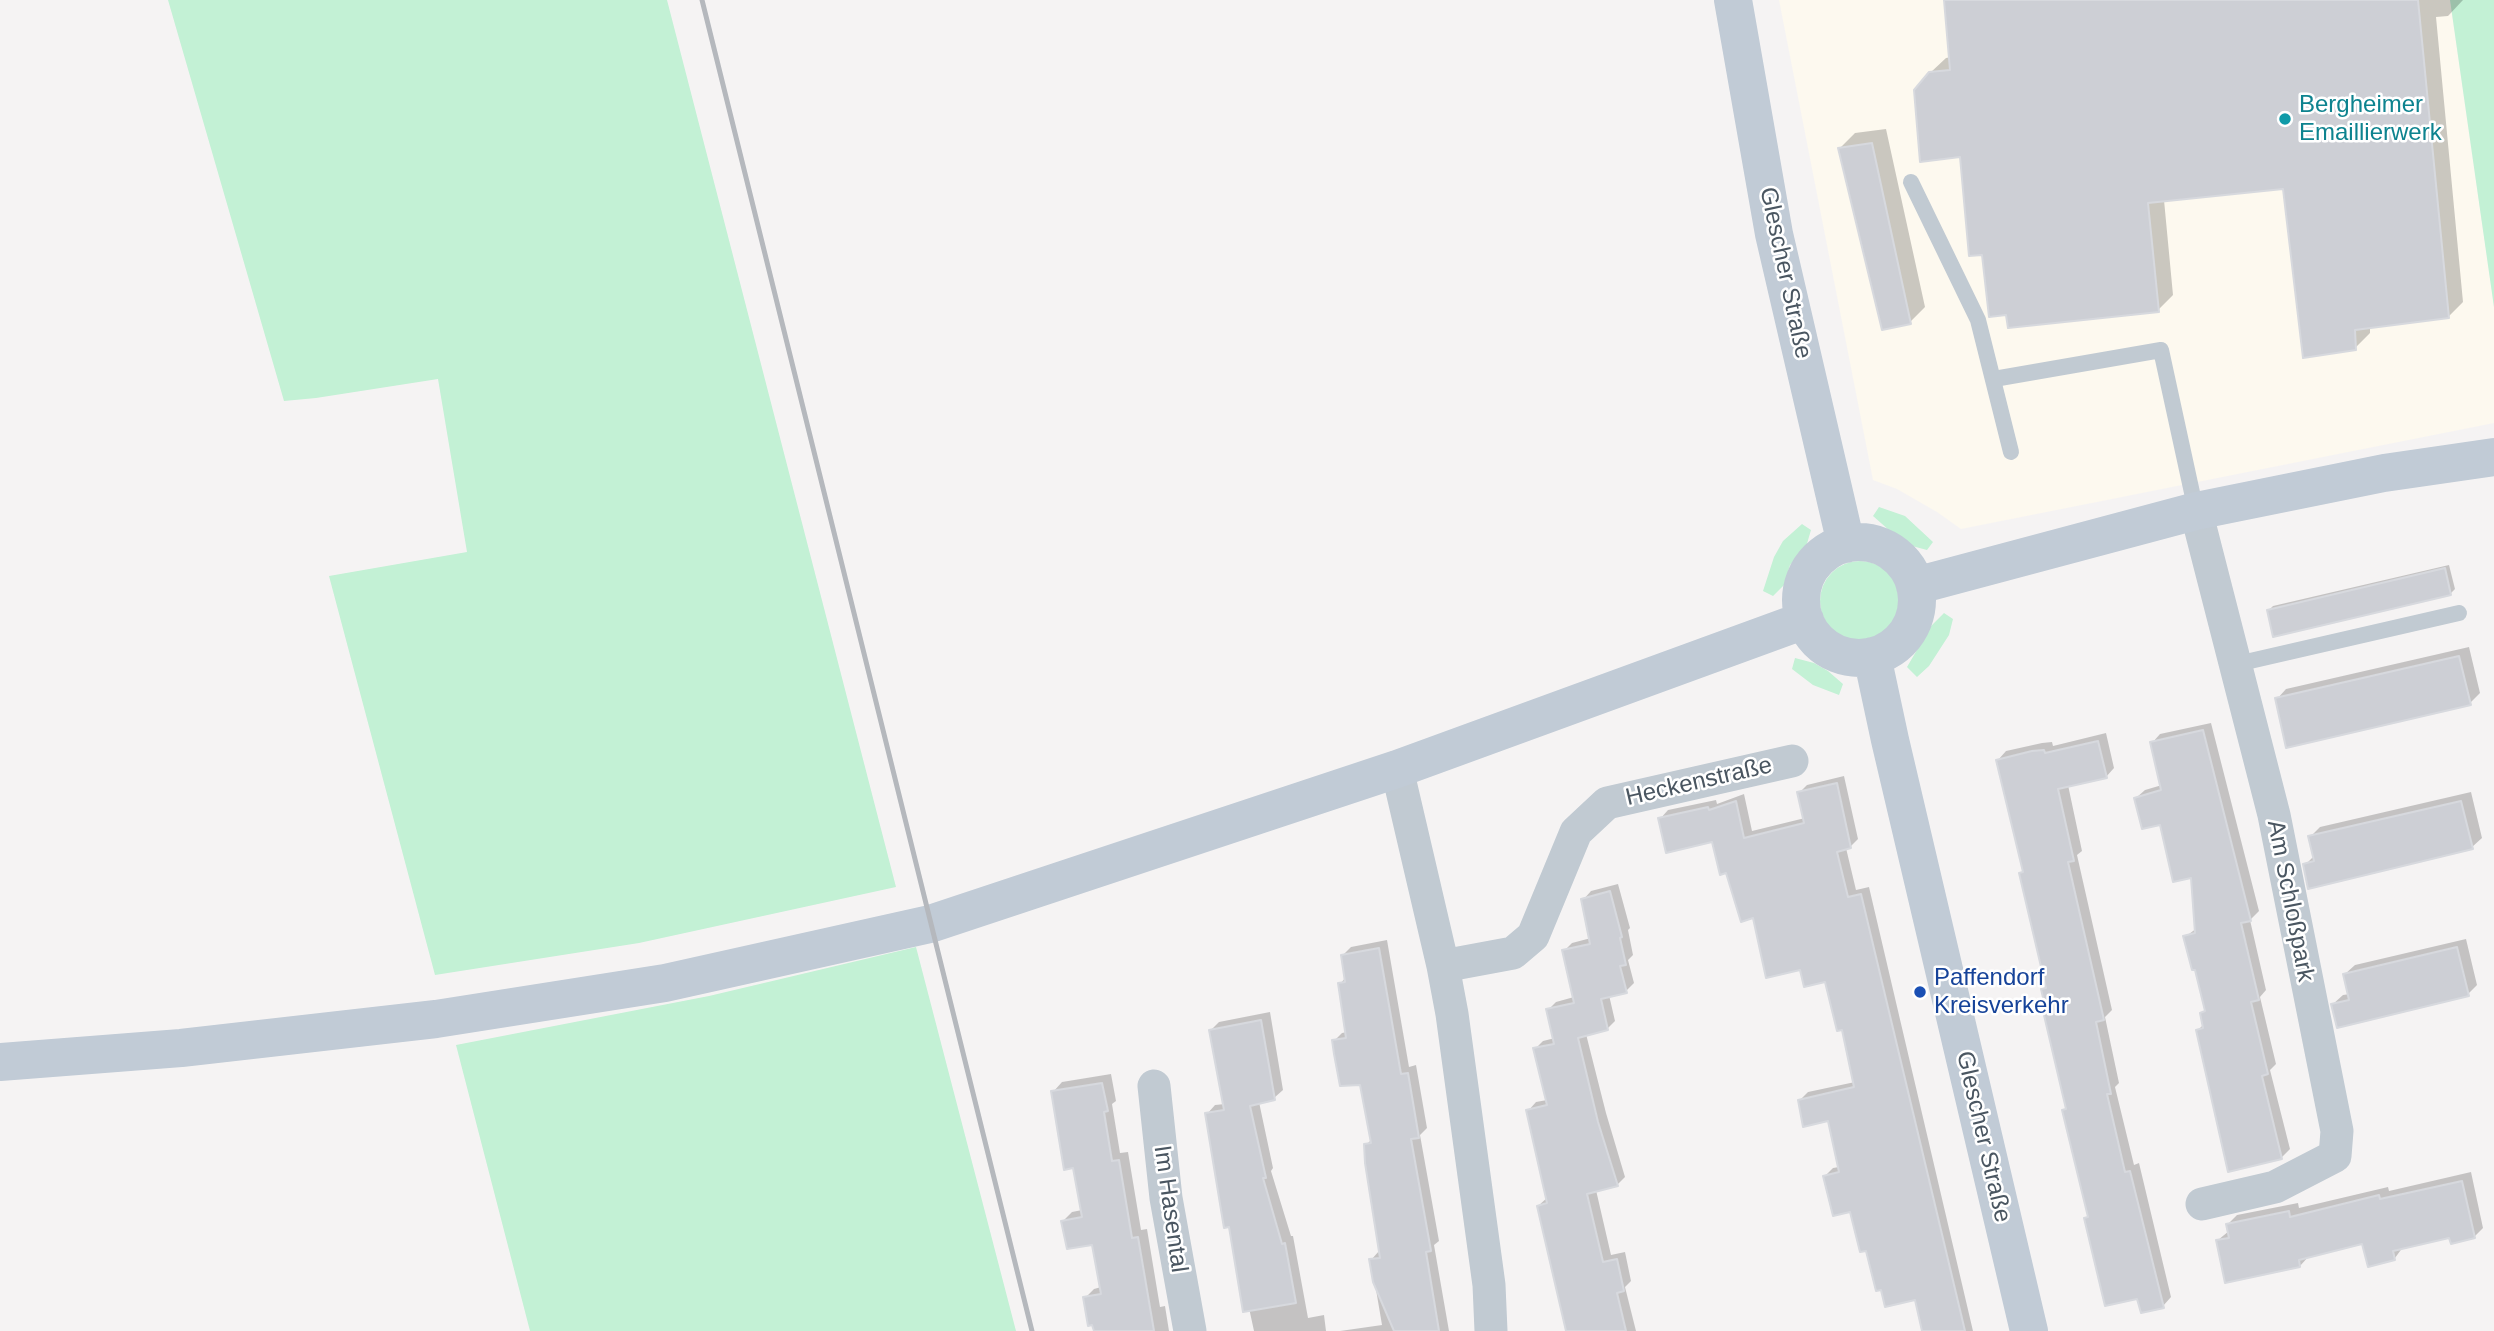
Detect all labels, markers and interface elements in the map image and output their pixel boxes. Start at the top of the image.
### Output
place label: Bergheimer Emaillierwerk [2299,91,2442,147]
marker: Bergheimer Emaillierwerk [2277,111,2293,127]
street label: Glescher Straße [1753,185,1817,361]
street label: Heckenstraße [1623,751,1775,813]
street label: Am Schloßpark [2260,818,2320,984]
place label: Paffendorf Kreisverkehr [1934,964,2069,1020]
marker: Paffendorf Kreisverkehr [1912,984,1928,1000]
street label: Glescher Straße [1949,1049,2017,1225]
street label: Im Hasental [1147,1144,1193,1274]

